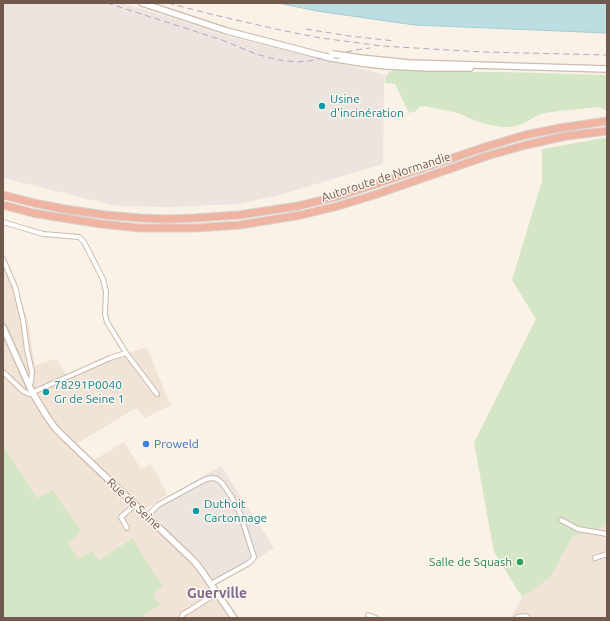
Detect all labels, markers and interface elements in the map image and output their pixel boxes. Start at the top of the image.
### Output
place label: Usine d'incinération [330,92,404,120]
marker: Usine d'incinération [317,101,327,111]
street label: Autoroute de Normandie [319,149,453,205]
place label: 78291P0040 Gr de Seine 1 [54,378,124,406]
marker: 78291P0040 Gr de Seine 1 [41,387,51,397]
place label: Proweld [154,437,199,451]
marker: Proweld [141,439,151,449]
street label: Rue de Seine [104,475,164,533]
place label: Duthoit Cartonnage [204,497,267,525]
marker: Duthoit Cartonnage [191,506,201,516]
place label: Salle de Squash [429,555,512,569]
marker: Salle de Squash [515,557,525,567]
district label: Guerville [187,585,247,601]

